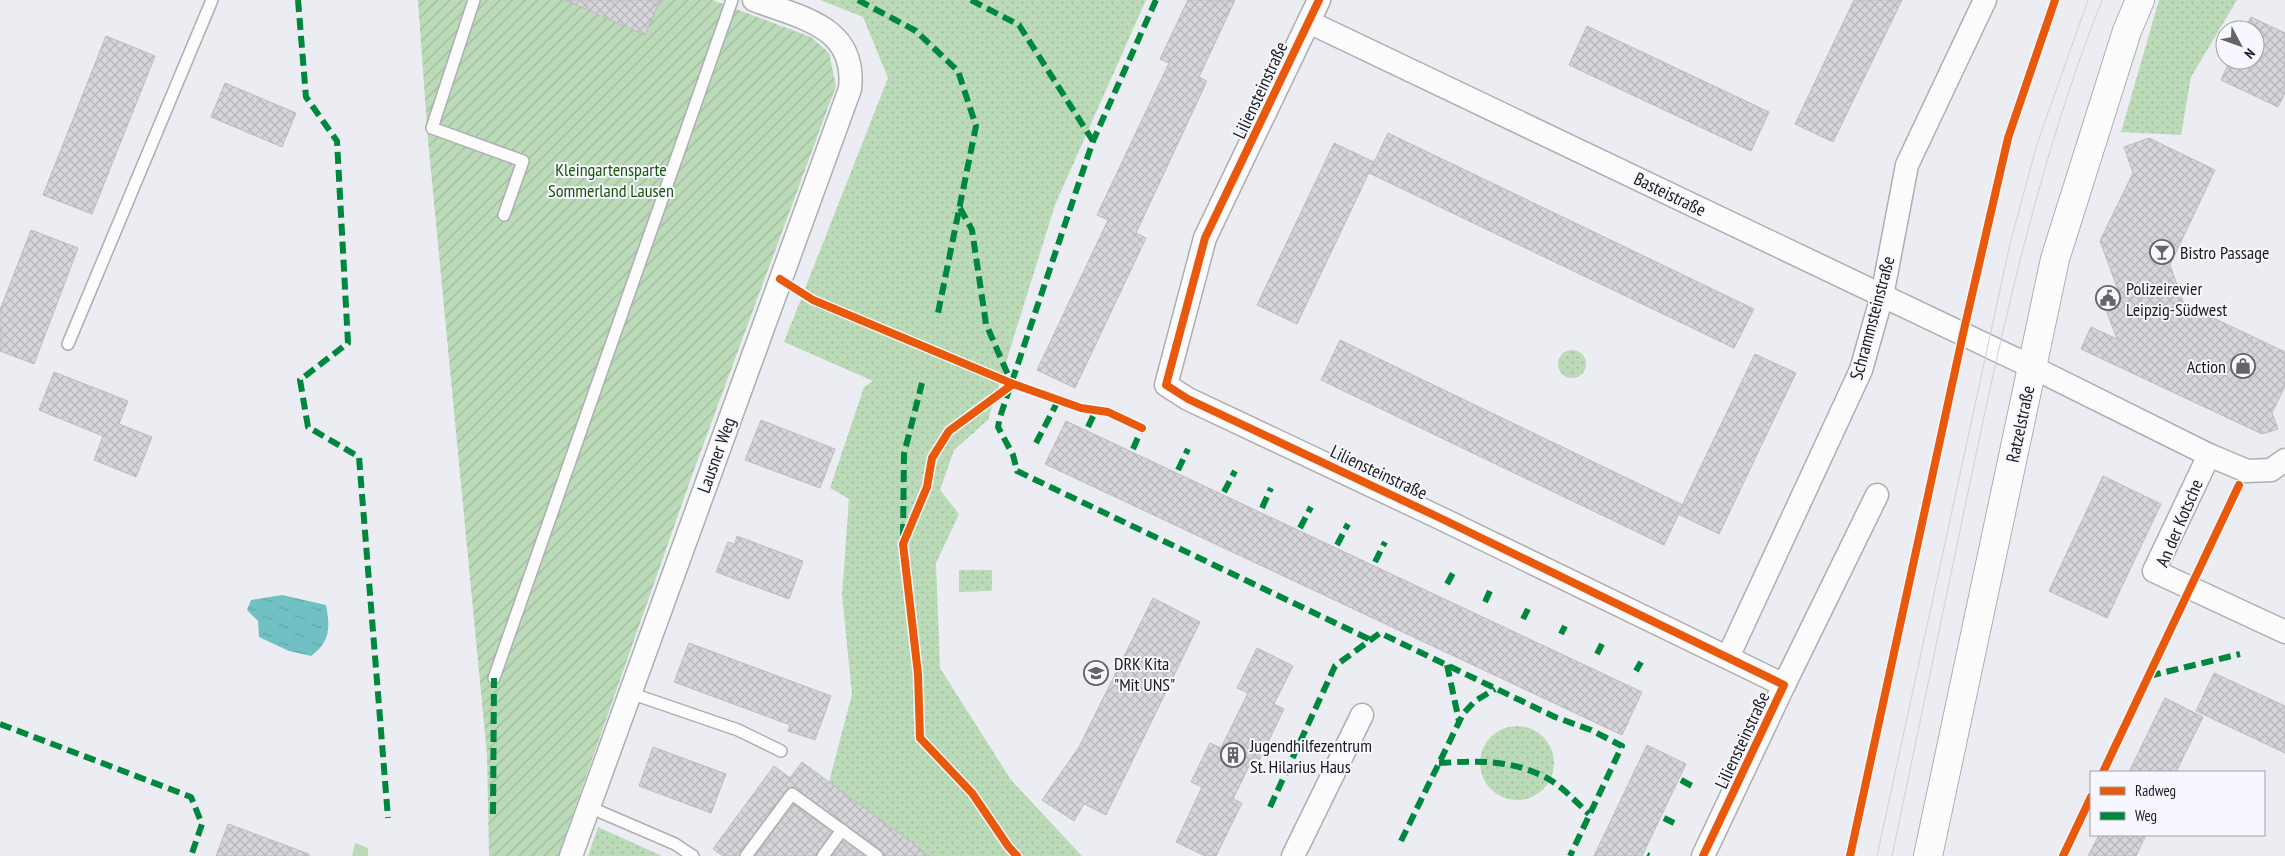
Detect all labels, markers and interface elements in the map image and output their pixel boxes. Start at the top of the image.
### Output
north arrow [2215,20,2265,70]
street label: Liliensteinstraße [1228,38,1292,142]
text: N [2241,45,2259,62]
park label: Kleingartensparte Sommerland Lausen [548,158,674,202]
street label: Basteistraße [1630,167,1710,221]
bar icon: Bistro Passage [2149,239,2175,265]
place label: Bistro Passage [2180,241,2269,264]
street label: Schrammsteinstraße [1844,254,1900,382]
place label: Polizeirevier Leipzig-Südwest [2126,277,2227,321]
public building icon: Polizeirevier Leipzig-Südwest [2095,285,2121,311]
shop icon: Action [2230,353,2256,379]
place label: Action [2187,355,2226,378]
street label: Ratzelstraße [2001,383,2039,465]
street label: Lausner Weg [692,414,740,496]
street label: Liliensteinstraße [1327,440,1431,504]
street label: An der Kotsche [2150,476,2208,570]
place label: DRK Kita "Mit UNS" [1114,652,1175,696]
school or university icon: DRK Kita "Mit UNS" [1083,660,1109,686]
street label: Liliensteinstraße [1710,688,1774,792]
place label: Jugendhilfezentrum St. Hilarius Haus [1249,734,1372,778]
building icon: Jugendhilfezentrum St. Hilarius Haus [1220,742,1246,768]
legend [2090,771,2265,836]
text: Radweg [2135,781,2176,800]
text: Weg [2135,806,2157,825]

